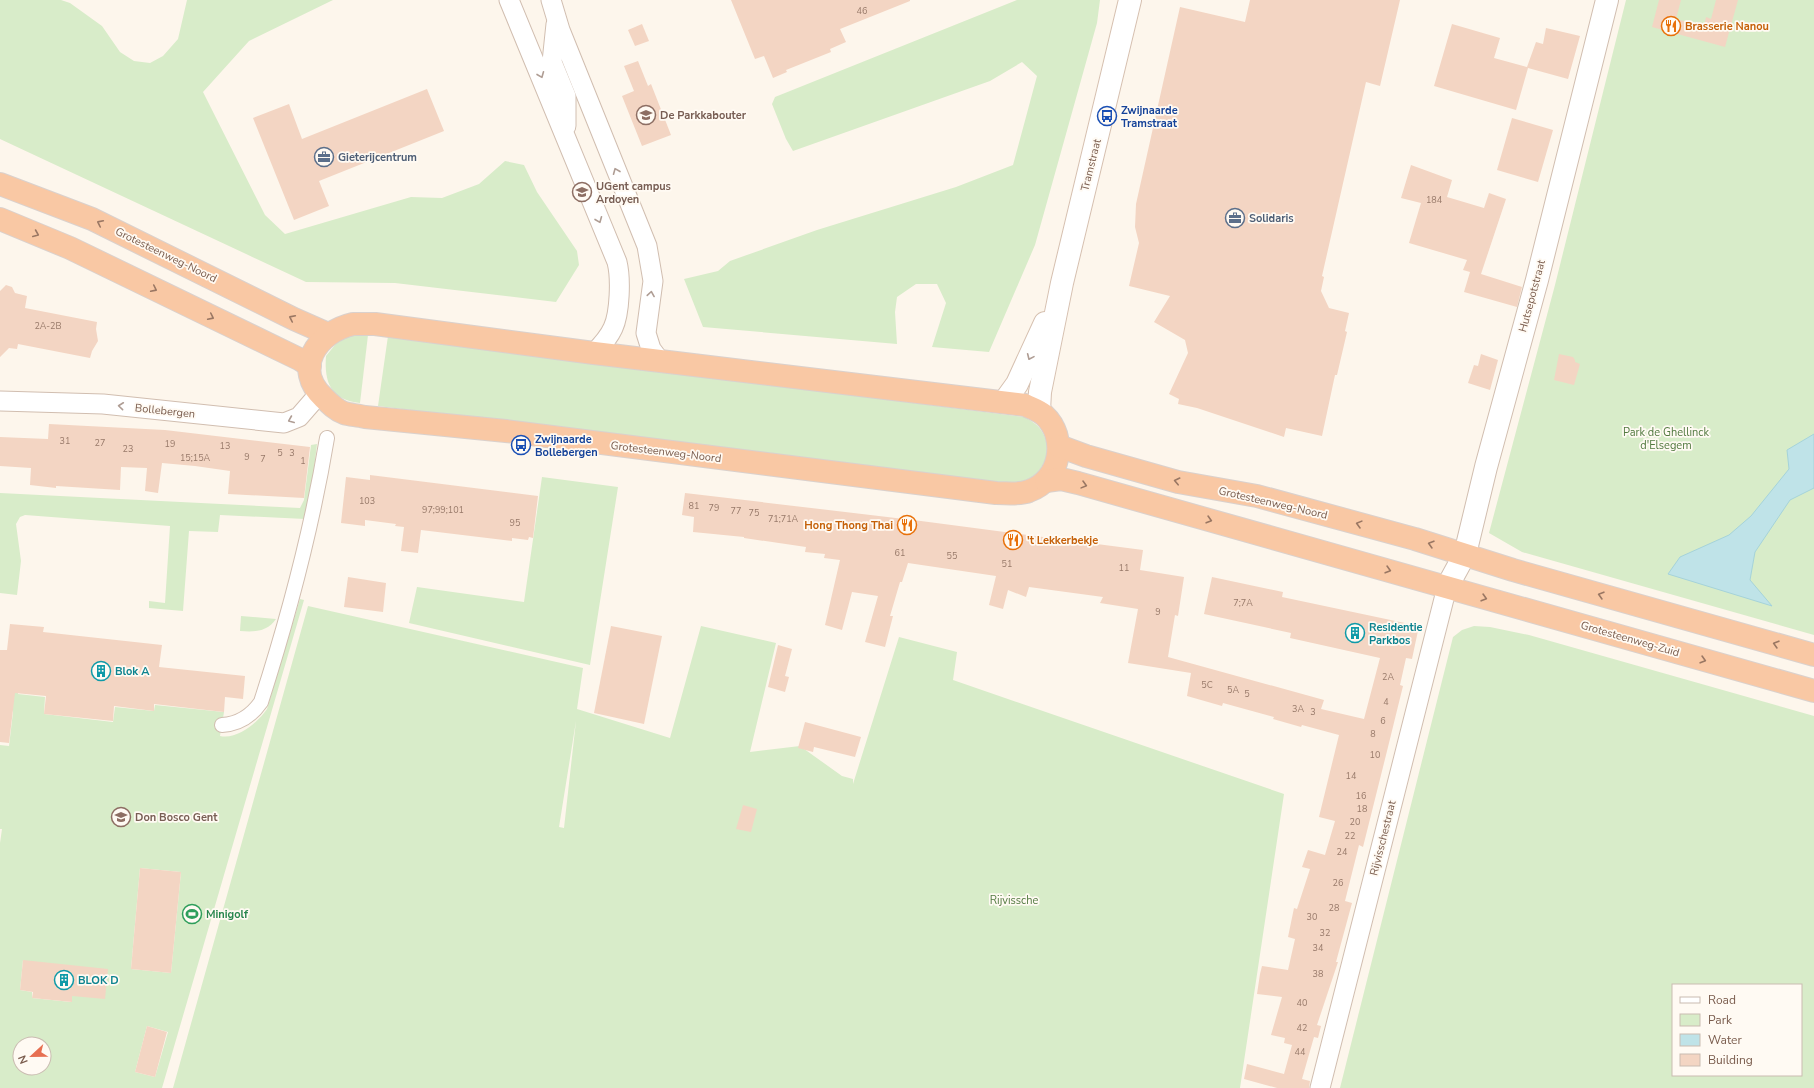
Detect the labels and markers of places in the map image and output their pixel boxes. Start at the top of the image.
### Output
restaurant icon: Brasserie Nanou [1660,15,1682,37]
place label: Brasserie Nanou [1685,19,1769,34]
place label: Zwijnaarde Tramstraat [1121,103,1178,131]
school or university icon: De Parkkabouter [635,104,657,126]
bus stop icon: Zwijnaarde Tramstraat [1096,105,1118,127]
place label: De Parkkabouter [660,108,747,123]
office icon: Gieterijcentrum [313,146,335,168]
place label: Gieterijcentrum [338,150,417,165]
place label: UGent campus Ardoyen [596,179,671,207]
school or university icon: UGent campus Ardoyen [571,181,593,203]
office icon: Solidaris [1224,207,1246,229]
place label: Solidaris [1249,211,1294,226]
place label: Zwijnaarde Bollebergen [535,432,598,460]
bus stop icon: Zwijnaarde Bollebergen [510,434,532,456]
restaurant icon: Hong Thong Thai [896,514,918,536]
place label: Hong Thong Thai [804,518,893,533]
restaurant icon: 't Lekkerbekje [1002,529,1024,551]
place label: 't Lekkerbekje [1027,533,1098,548]
place label: Residentie Parkbos [1369,620,1423,648]
building icon: Residentie Parkbos [1344,622,1366,644]
building icon: Blok A [90,660,112,682]
place label: Blok A [115,664,150,679]
school or university icon: Don Bosco Gent [110,806,132,828]
place label: Don Bosco Gent [135,810,218,825]
sports icon: Minigolf [181,903,203,925]
place label: Minigolf [206,907,249,922]
building icon: BLOK D [53,969,75,991]
place label: BLOK D [78,973,119,988]

